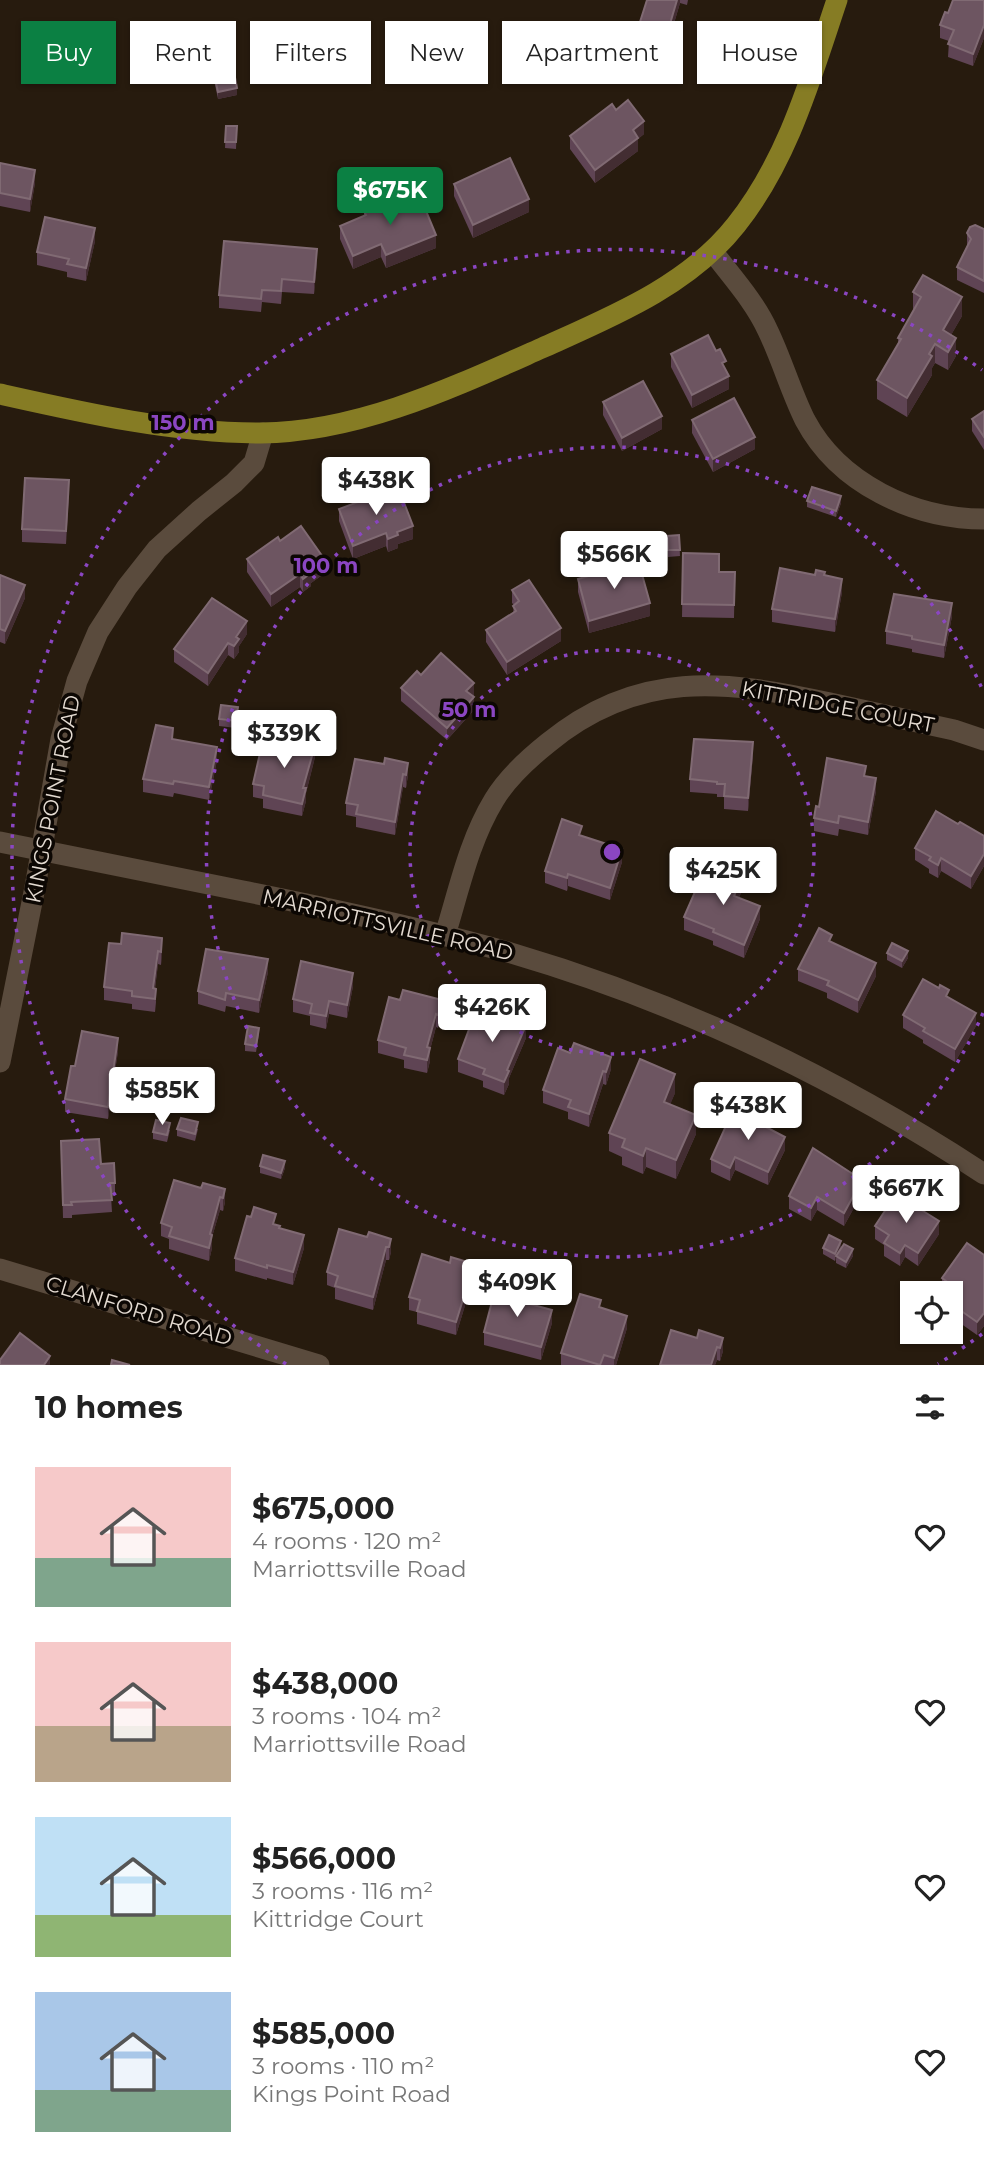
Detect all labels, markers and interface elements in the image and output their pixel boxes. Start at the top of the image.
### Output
chip: Buy [21,21,116,84]
chip: Rent [130,21,236,84]
chip: Filters [250,21,371,84]
chip: New [385,21,488,84]
chip: Apartment [502,21,683,84]
chip: House [697,21,822,84]
pin: $675K [341,168,439,227]
text: $675K [353,176,427,204]
text: 150 m [152,410,214,435]
pin: $438K [327,458,425,517]
text: $438K [338,466,414,494]
pin: $566K [565,532,663,591]
text: $566K [577,540,651,568]
text: 100 m [294,553,358,578]
street label: KITTRIDGE COURT [740,676,937,737]
street label: KINGS POINT ROAD [20,693,85,905]
text: 50 m [442,697,496,722]
pin: $339K [235,710,333,770]
text: $339K [247,719,321,747]
centre of rings [600,840,624,864]
pin: $425K [674,848,772,907]
text: $425K [685,856,761,884]
street label: MARRIOTTSVILLE ROAD [260,884,516,966]
pin: $426K [443,984,541,1044]
text: $426K [454,993,530,1021]
pin: $585K [113,1068,211,1127]
text: $585K [125,1076,199,1104]
pin: $438K [699,1082,797,1142]
text: $438K [710,1091,786,1119]
pin: $667K [857,1166,955,1225]
text: $667K [868,1174,944,1202]
pin: $409K [468,1260,566,1319]
text: $409K [478,1268,556,1296]
street label: CLANFORD ROAD [43,1270,235,1351]
map controls [900,1281,963,1344]
button: locate [900,1281,963,1344]
icon: filters [911,1388,949,1426]
text: 10 homes [35,1389,183,1426]
text: $675,000 [252,1490,395,1527]
icon: home [91,1495,175,1579]
icon: heart [911,1518,949,1556]
text: 4 rooms · 120 m² [252,1527,441,1555]
text: Marriottsville Road [252,1555,467,1583]
text: $438,000 [252,1665,398,1702]
icon: home [91,1670,175,1754]
icon: heart [911,1693,949,1731]
text: 3 rooms · 104 m² [252,1702,441,1730]
text: Marriottsville Road [252,1730,467,1758]
text: $566,000 [252,1840,396,1877]
icon: home [91,1845,175,1929]
icon: heart [911,1868,949,1906]
text: 3 rooms · 116 m² [252,1877,433,1905]
text: Kittridge Court [252,1905,424,1933]
text: $585,000 [252,2015,395,2052]
icon: home [91,2020,175,2104]
icon: heart [911,2043,949,2081]
text: 3 rooms · 110 m² [252,2052,434,2080]
text: Kings Point Road [252,2080,451,2108]

